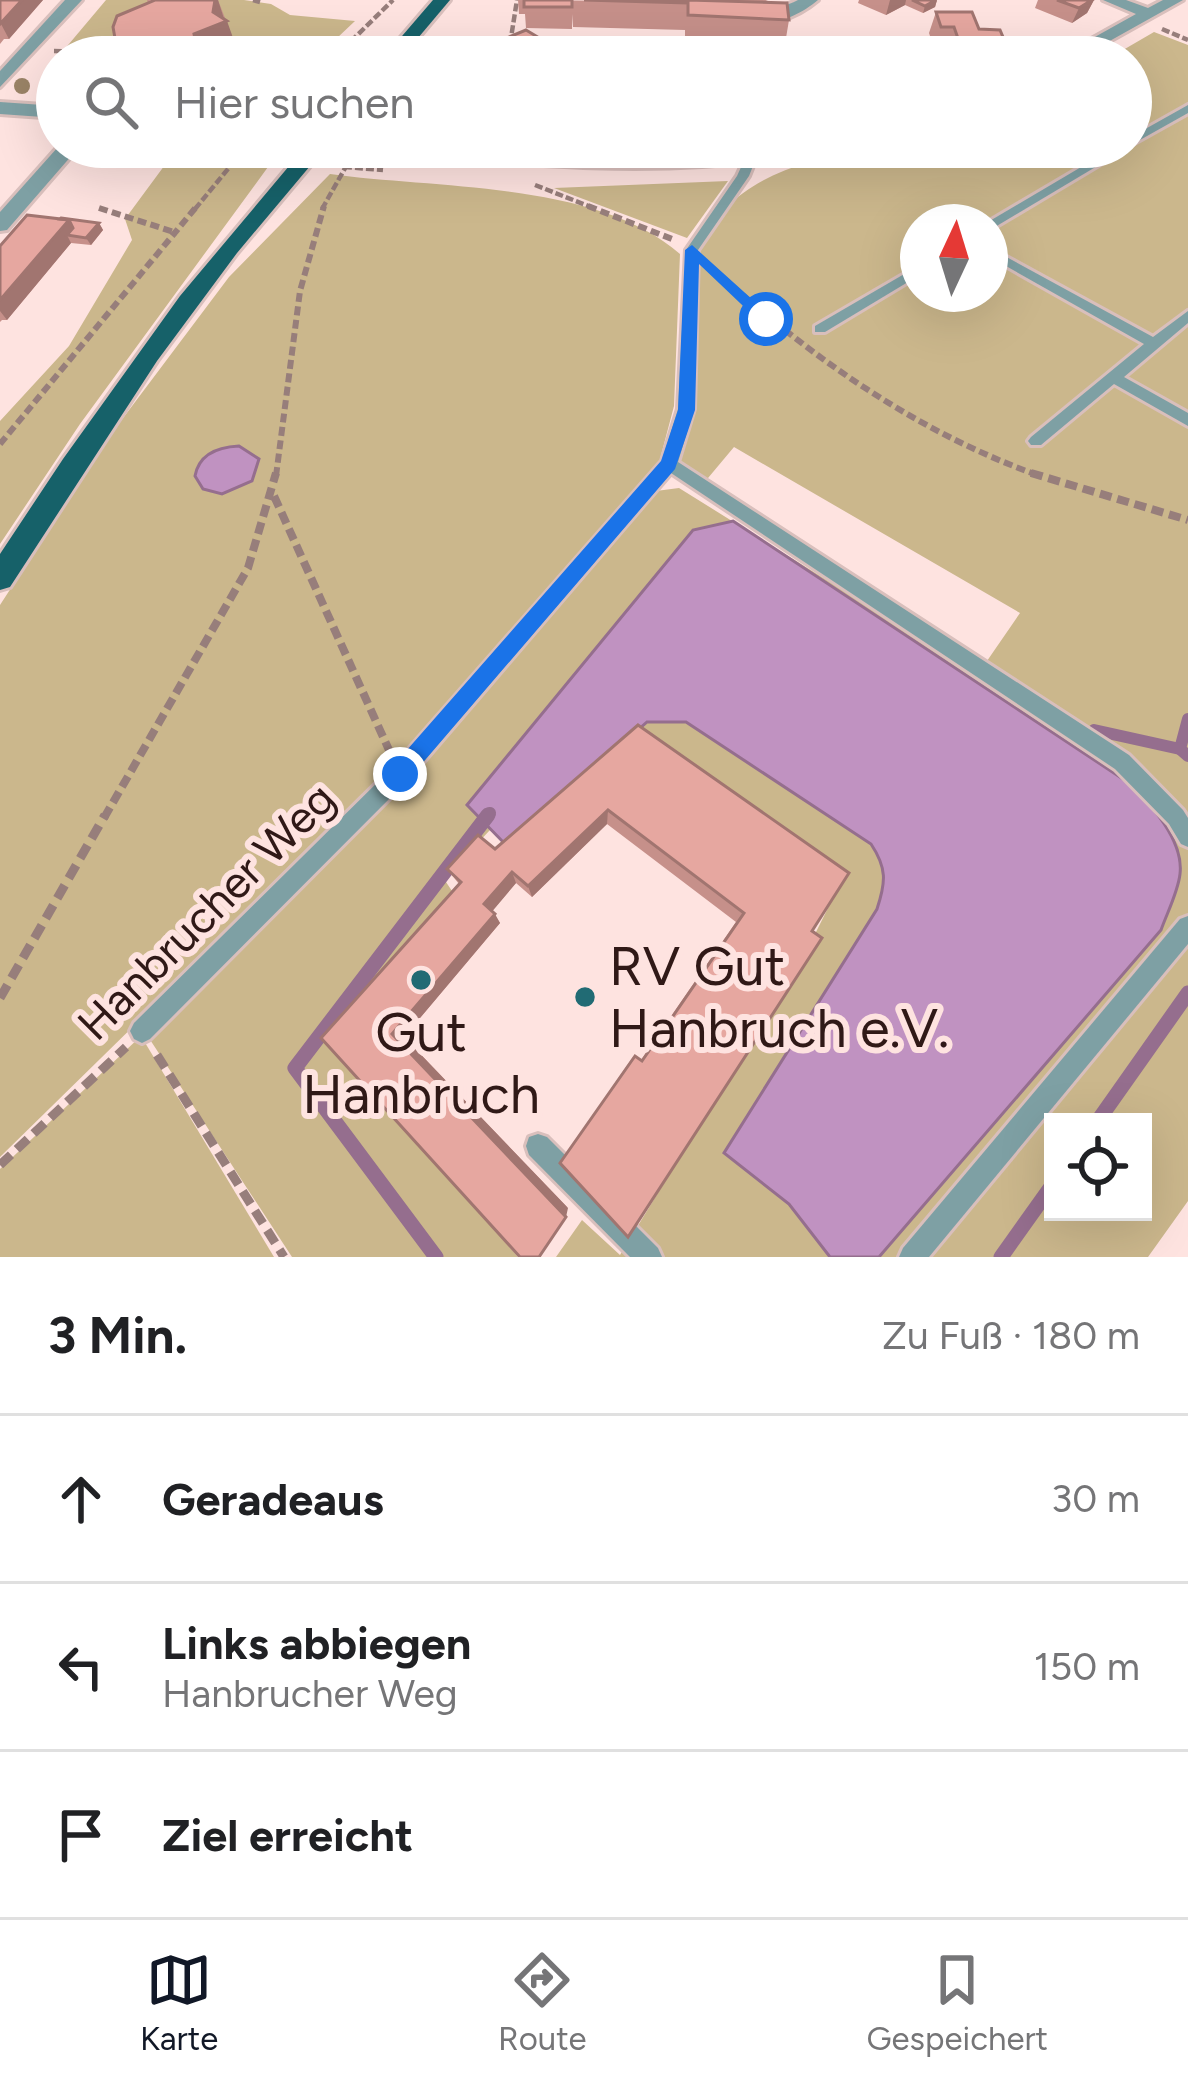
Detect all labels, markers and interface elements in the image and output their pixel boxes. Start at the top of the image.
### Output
search box [36,36,1152,168]
icon: search [78,69,144,135]
text: Hier suchen [174,75,414,129]
north arrow [900,204,1008,312]
route start [739,292,793,346]
route end [373,747,427,801]
street label: Hanbrucher Weg [66,771,346,1051]
place label: RV Gut Hanbruch e.V. [609,934,949,1061]
marker: Gut Hanbruch [408,967,434,993]
marker: RV Gut Hanbruch e.V. [572,984,598,1010]
place label: Gut Hanbruch [302,1000,540,1127]
map controls [1044,1113,1152,1221]
button: locate [1044,1113,1152,1221]
text: 3 Min. [48,1305,187,1366]
text: Zu Fuß · 180 m [882,1312,1140,1359]
icon: ahead [48,1466,114,1532]
text: Geradeaus [162,1472,384,1526]
text: 30 m [1051,1475,1140,1522]
text: Links abbiegen [162,1616,471,1670]
icon: left [48,1634,114,1700]
text: 150 m [1034,1643,1140,1690]
text: Hanbrucher Weg [162,1670,458,1717]
icon: arrive [48,1802,114,1868]
text: Ziel erreicht [162,1808,413,1862]
tab: Karte [140,1947,218,2058]
tab: Route [498,1947,587,2058]
tab: Gespeichert [866,1947,1048,2058]

